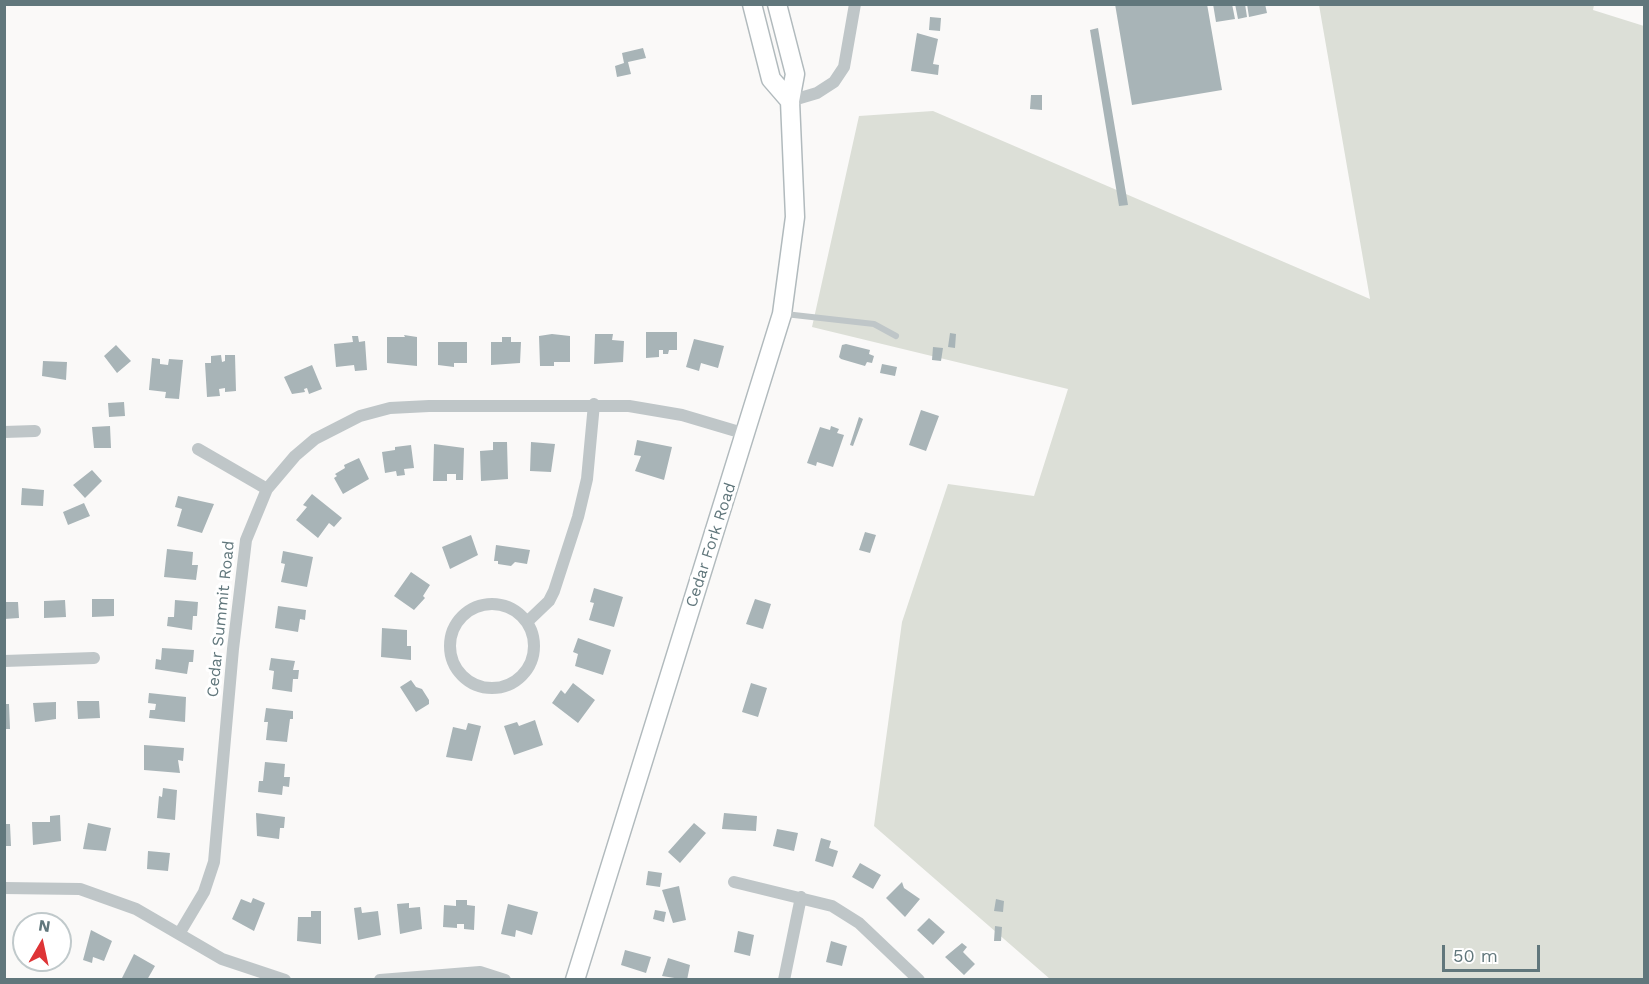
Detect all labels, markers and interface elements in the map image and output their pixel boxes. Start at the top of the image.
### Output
street label: Cedar Fork Road [682,480,740,610]
street label: Cedar Summit Road [203,540,239,698]
north arrow [12,912,72,972]
text: N [37,915,52,936]
scale bar [1445,933,1542,971]
text: 50 m [1453,945,1498,966]

